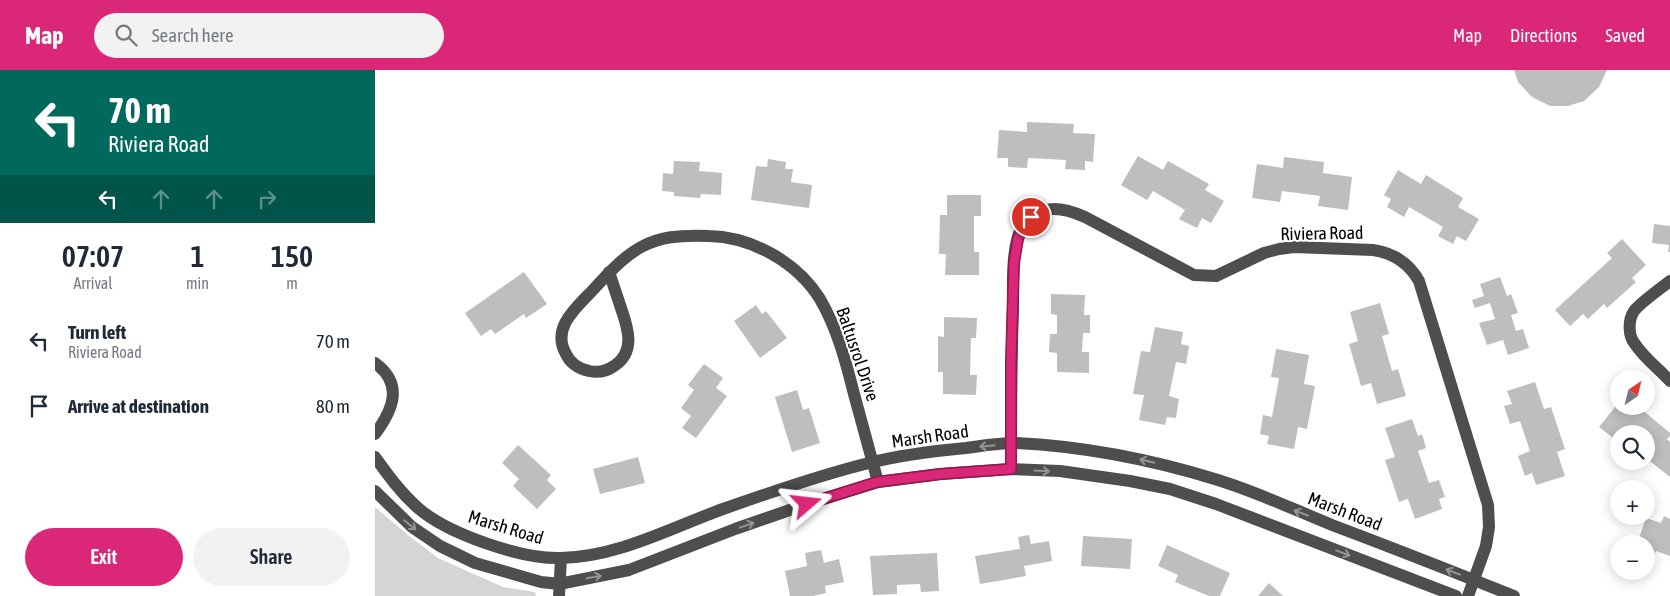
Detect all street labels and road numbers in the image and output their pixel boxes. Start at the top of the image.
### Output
street label: Riviera Road [1280,222,1364,244]
street label: Baltusrol Drive [832,304,884,404]
street label: Marsh Road [890,420,970,452]
street label: Marsh Road [1305,487,1385,535]
street label: Marsh Road [466,506,546,548]

